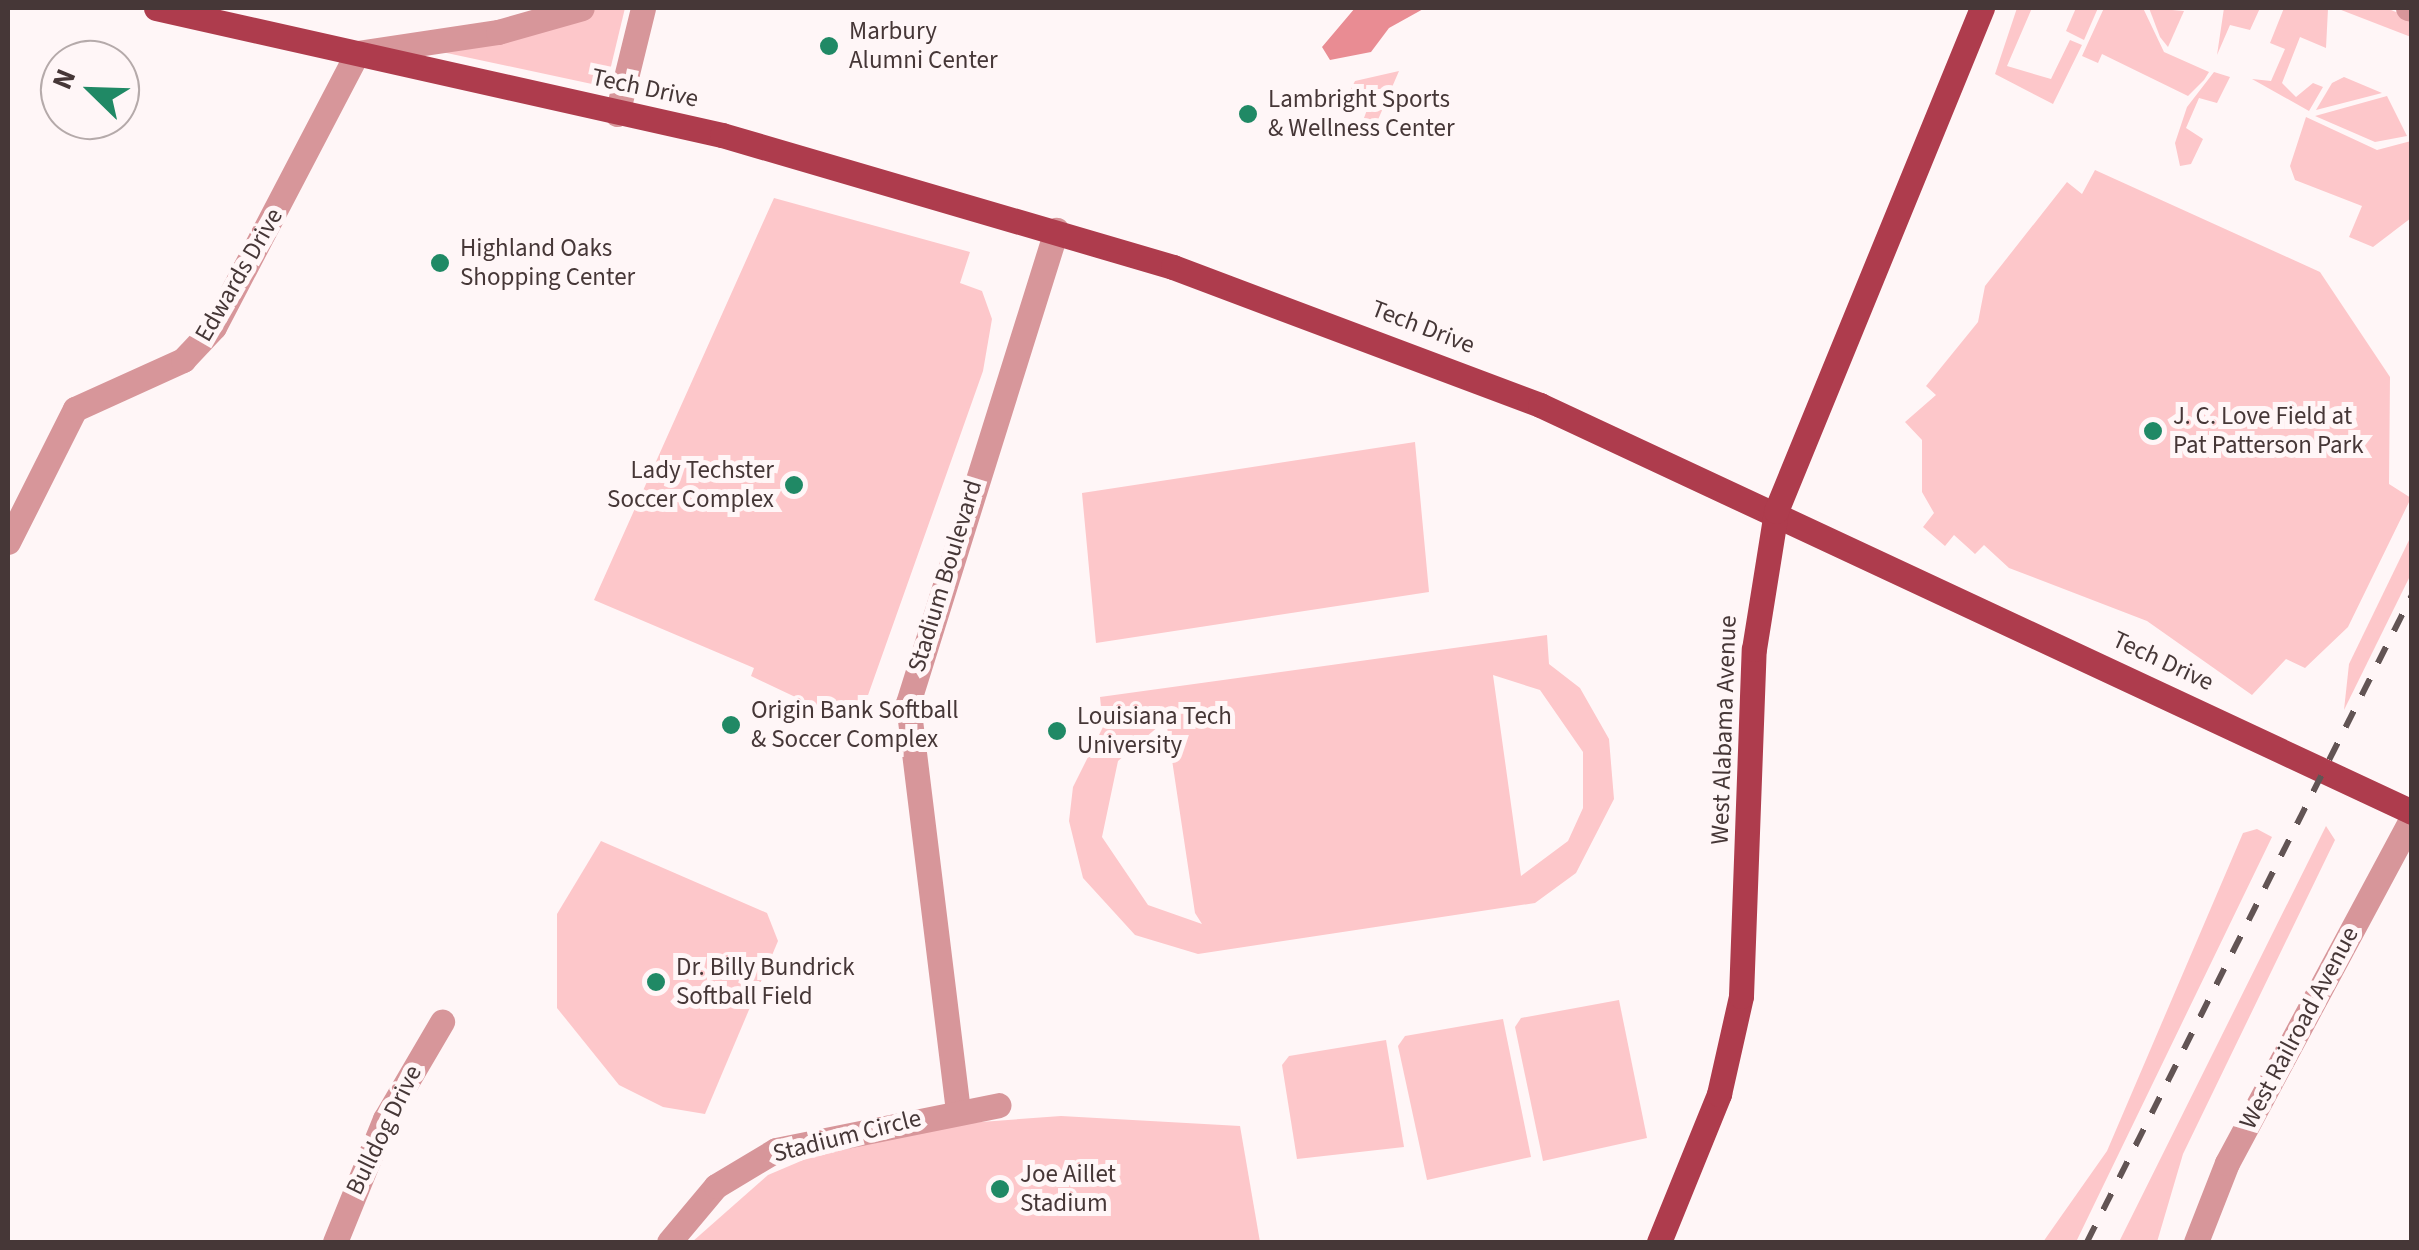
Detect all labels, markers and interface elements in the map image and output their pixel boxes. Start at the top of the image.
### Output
place label: Marbury Alumni Center [849,17,998,76]
marker: Marbury Alumni Center [818,35,840,57]
north arrow [40,40,140,140]
street label: Tech Drive [589,62,701,114]
text: N [42,63,86,95]
place label: Lambright Sports & Wellness Center [1268,85,1455,144]
marker: Lambright Sports & Wellness Center [1237,103,1259,125]
street label: Edwards Drive [189,203,289,347]
place label: Highland Oaks Shopping Center [460,234,635,293]
marker: Highland Oaks Shopping Center [429,252,451,274]
street label: Tech Drive [1367,294,1479,360]
place label: J. C. Love Field at Pat Patterson Park [2173,402,2364,461]
marker: J. C. Love Field at Pat Patterson Park [2142,420,2164,442]
place label: Lady Techster Soccer Complex [607,456,774,515]
marker: Lady Techster Soccer Complex [783,474,805,496]
street label: Stadium Boulevard [901,476,989,676]
street label: West Alabama Avenue [1705,615,1743,845]
street label: Tech Drive [2108,625,2218,697]
place label: Origin Bank Softball & Soccer Complex [751,696,959,755]
place label: Louisiana Tech University [1077,702,1232,761]
marker: Origin Bank Softball & Soccer Complex [720,714,742,736]
marker: Louisiana Tech University [1046,720,1068,742]
street label: West Railroad Avenue [2233,922,2365,1134]
place label: Dr. Billy Bundrick Softball Field [676,953,855,1012]
marker: Dr. Billy Bundrick Softball Field [645,971,667,993]
street label: Bulldog Drive [340,1060,428,1200]
street label: Stadium Circle [770,1103,924,1169]
place label: Joe Aillet Stadium [1020,1160,1116,1219]
marker: Joe Aillet Stadium [989,1178,1011,1200]

